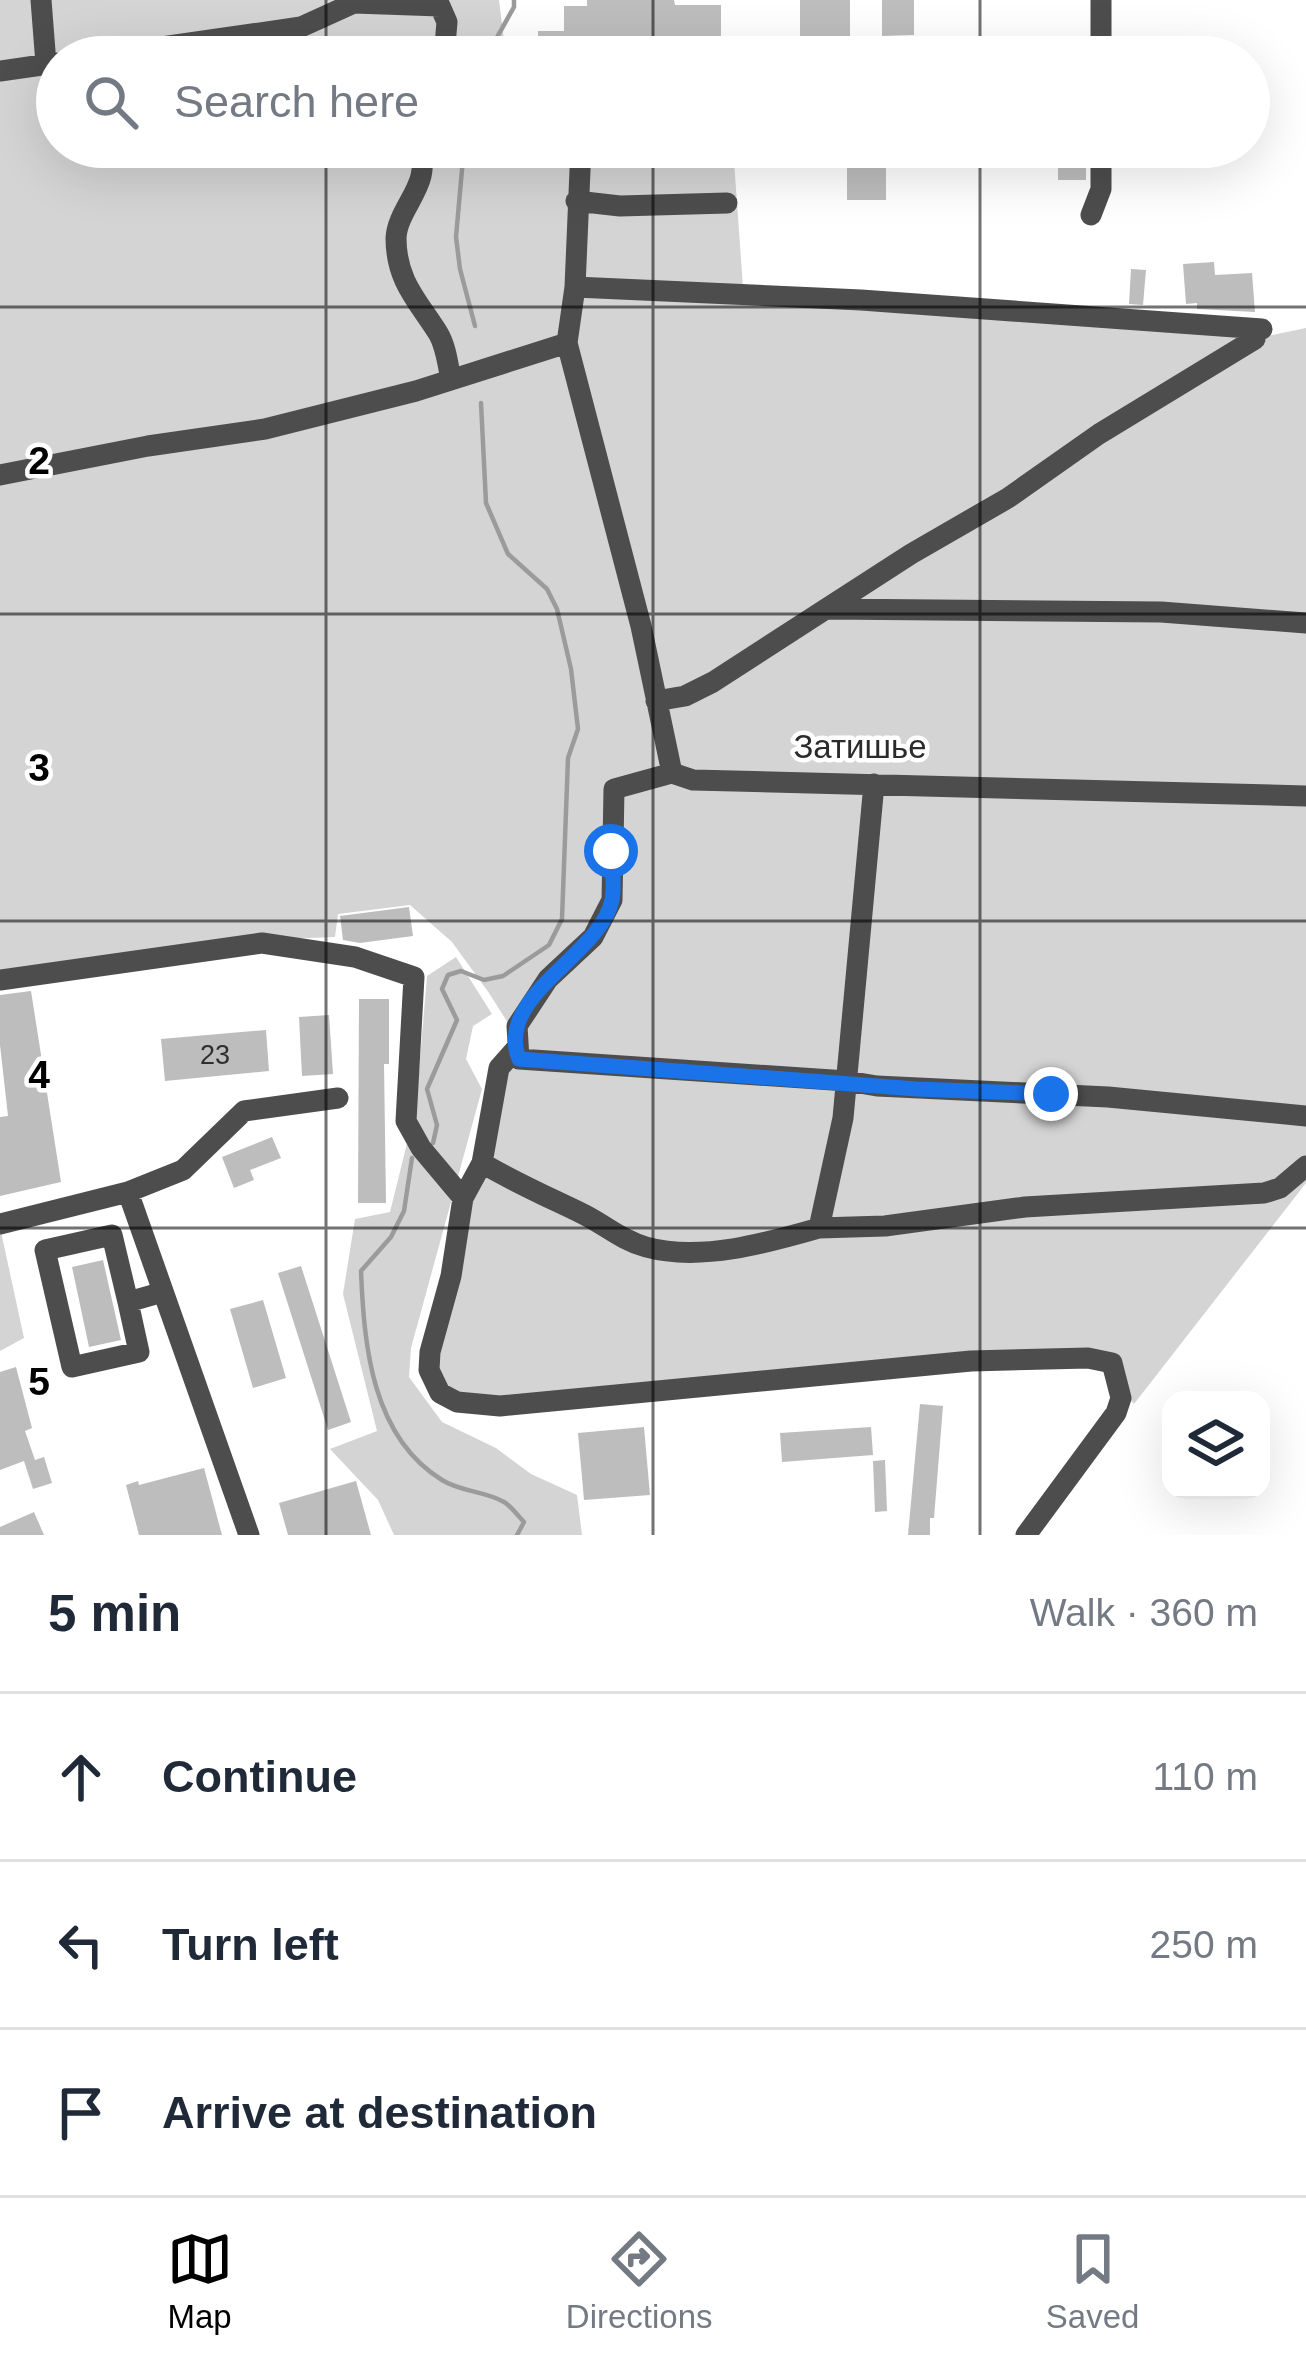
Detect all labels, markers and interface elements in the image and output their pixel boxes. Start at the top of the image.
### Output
search box [36,36,1270,168]
icon: search [78,69,144,135]
text: Search here [174,76,419,127]
text: 2 [28,439,50,482]
park label: Затишье [793,728,927,765]
text: 3 [28,746,50,789]
route start [584,824,638,878]
house number: 23 [200,1040,230,1070]
text: 4 [28,1053,50,1096]
route end [1024,1067,1078,1121]
text: 5 [28,1360,50,1403]
map controls [1162,1391,1270,1499]
button: layers [1162,1391,1270,1499]
text: 5 min [48,1585,181,1642]
text: Walk · 360 m [1030,1591,1258,1634]
icon: ahead [48,1744,114,1810]
text: Continue [162,1751,357,1802]
text: 110 m [1153,1755,1258,1798]
icon: left [48,1912,114,1978]
text: Turn left [162,1919,339,1970]
text: 250 m [1150,1923,1258,1966]
icon: arrive [48,2080,114,2146]
text: Arrive at destination [162,2087,597,2138]
tab: Map [167,2226,233,2336]
tab: Directions [566,2226,713,2336]
tab: Saved [1046,2226,1139,2336]

